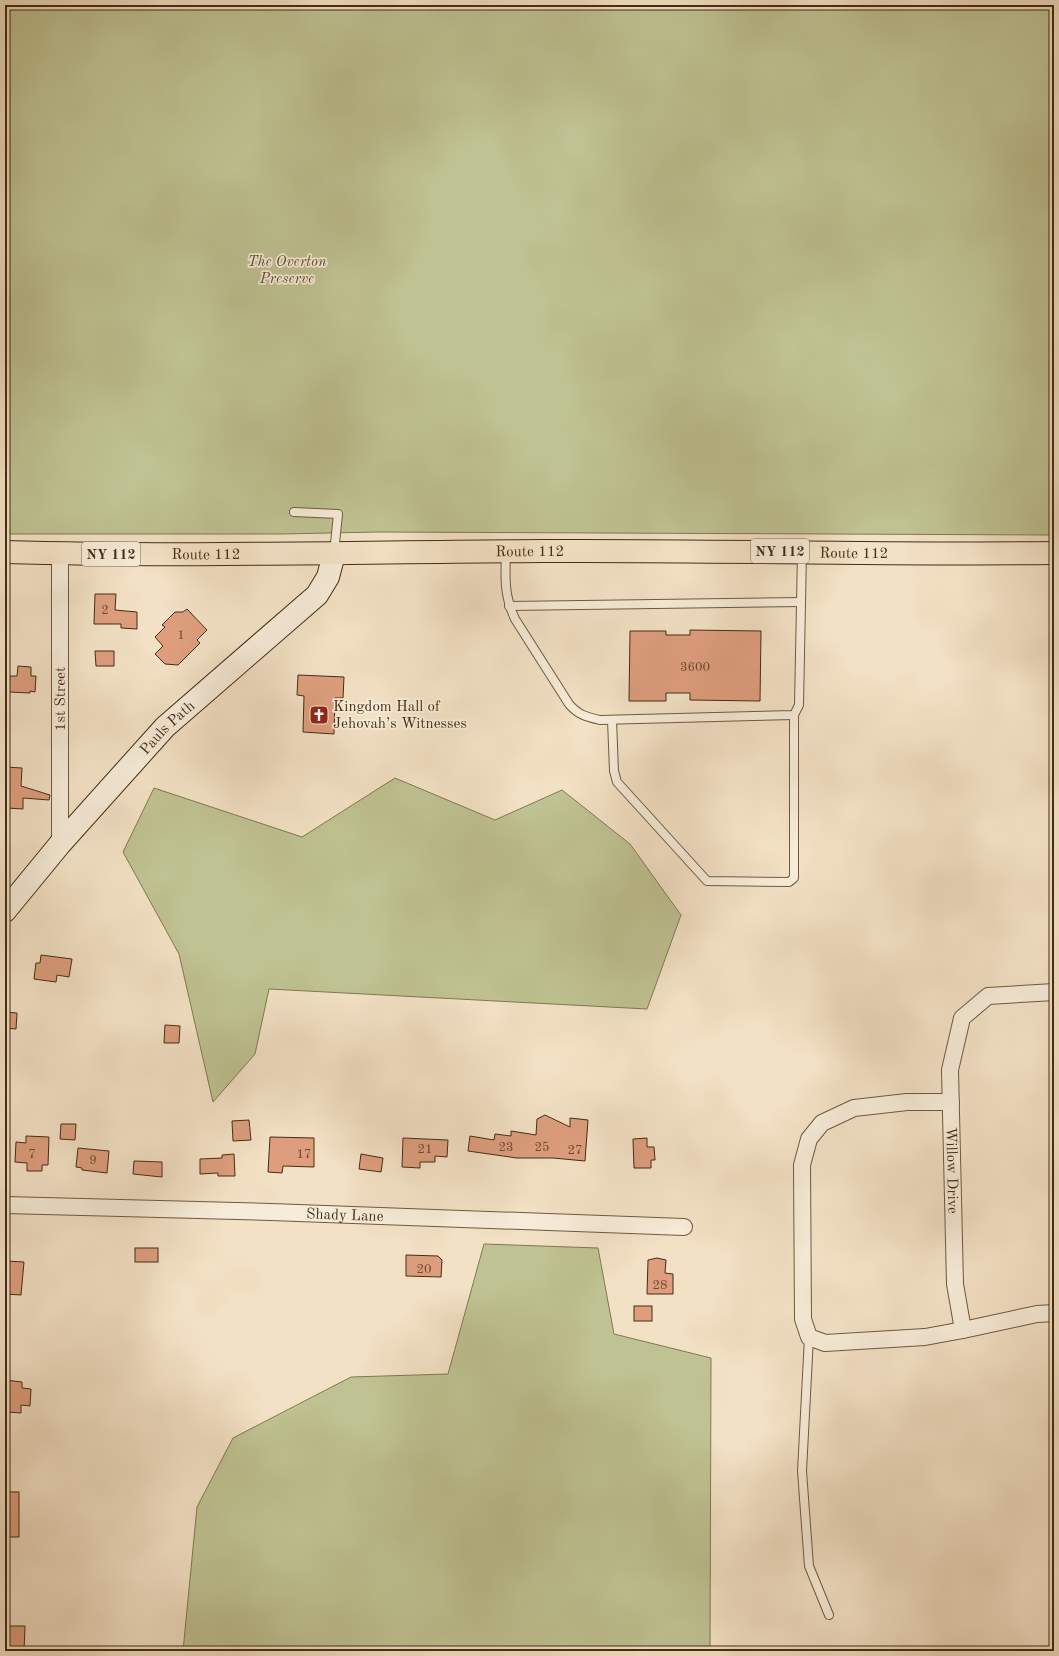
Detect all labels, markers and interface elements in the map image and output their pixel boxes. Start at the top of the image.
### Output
park label: The Overton Preserve [247,255,327,287]
road number: NY 112 [751,539,809,563]
road number: NY 112 [82,542,140,566]
street label: Route 112 [495,545,564,560]
street label: Route 112 [820,547,888,562]
street label: Route 112 [172,548,240,563]
house number: 2 [101,604,109,617]
house number: 1 [177,629,185,642]
house number: 3600 [680,661,710,674]
street label: 1st Street [54,667,69,731]
street label: Pauls Path [138,699,198,758]
place label: Kingdom Hall of Jehovah’s Witnesses [333,700,467,732]
church icon: Kingdom Hall of Jehovah’s Witnesses [308,704,330,726]
street label: Willow Drive [942,1127,959,1214]
house number: 23 [498,1141,514,1154]
house number: 25 [534,1141,550,1154]
house number: 21 [417,1143,433,1156]
house number: 27 [567,1144,583,1157]
house number: 7 [28,1148,36,1161]
house number: 17 [296,1148,312,1161]
house number: 9 [89,1154,97,1167]
street label: Shady Lane [306,1207,384,1225]
house number: 20 [416,1263,432,1276]
house number: 28 [652,1279,668,1292]

